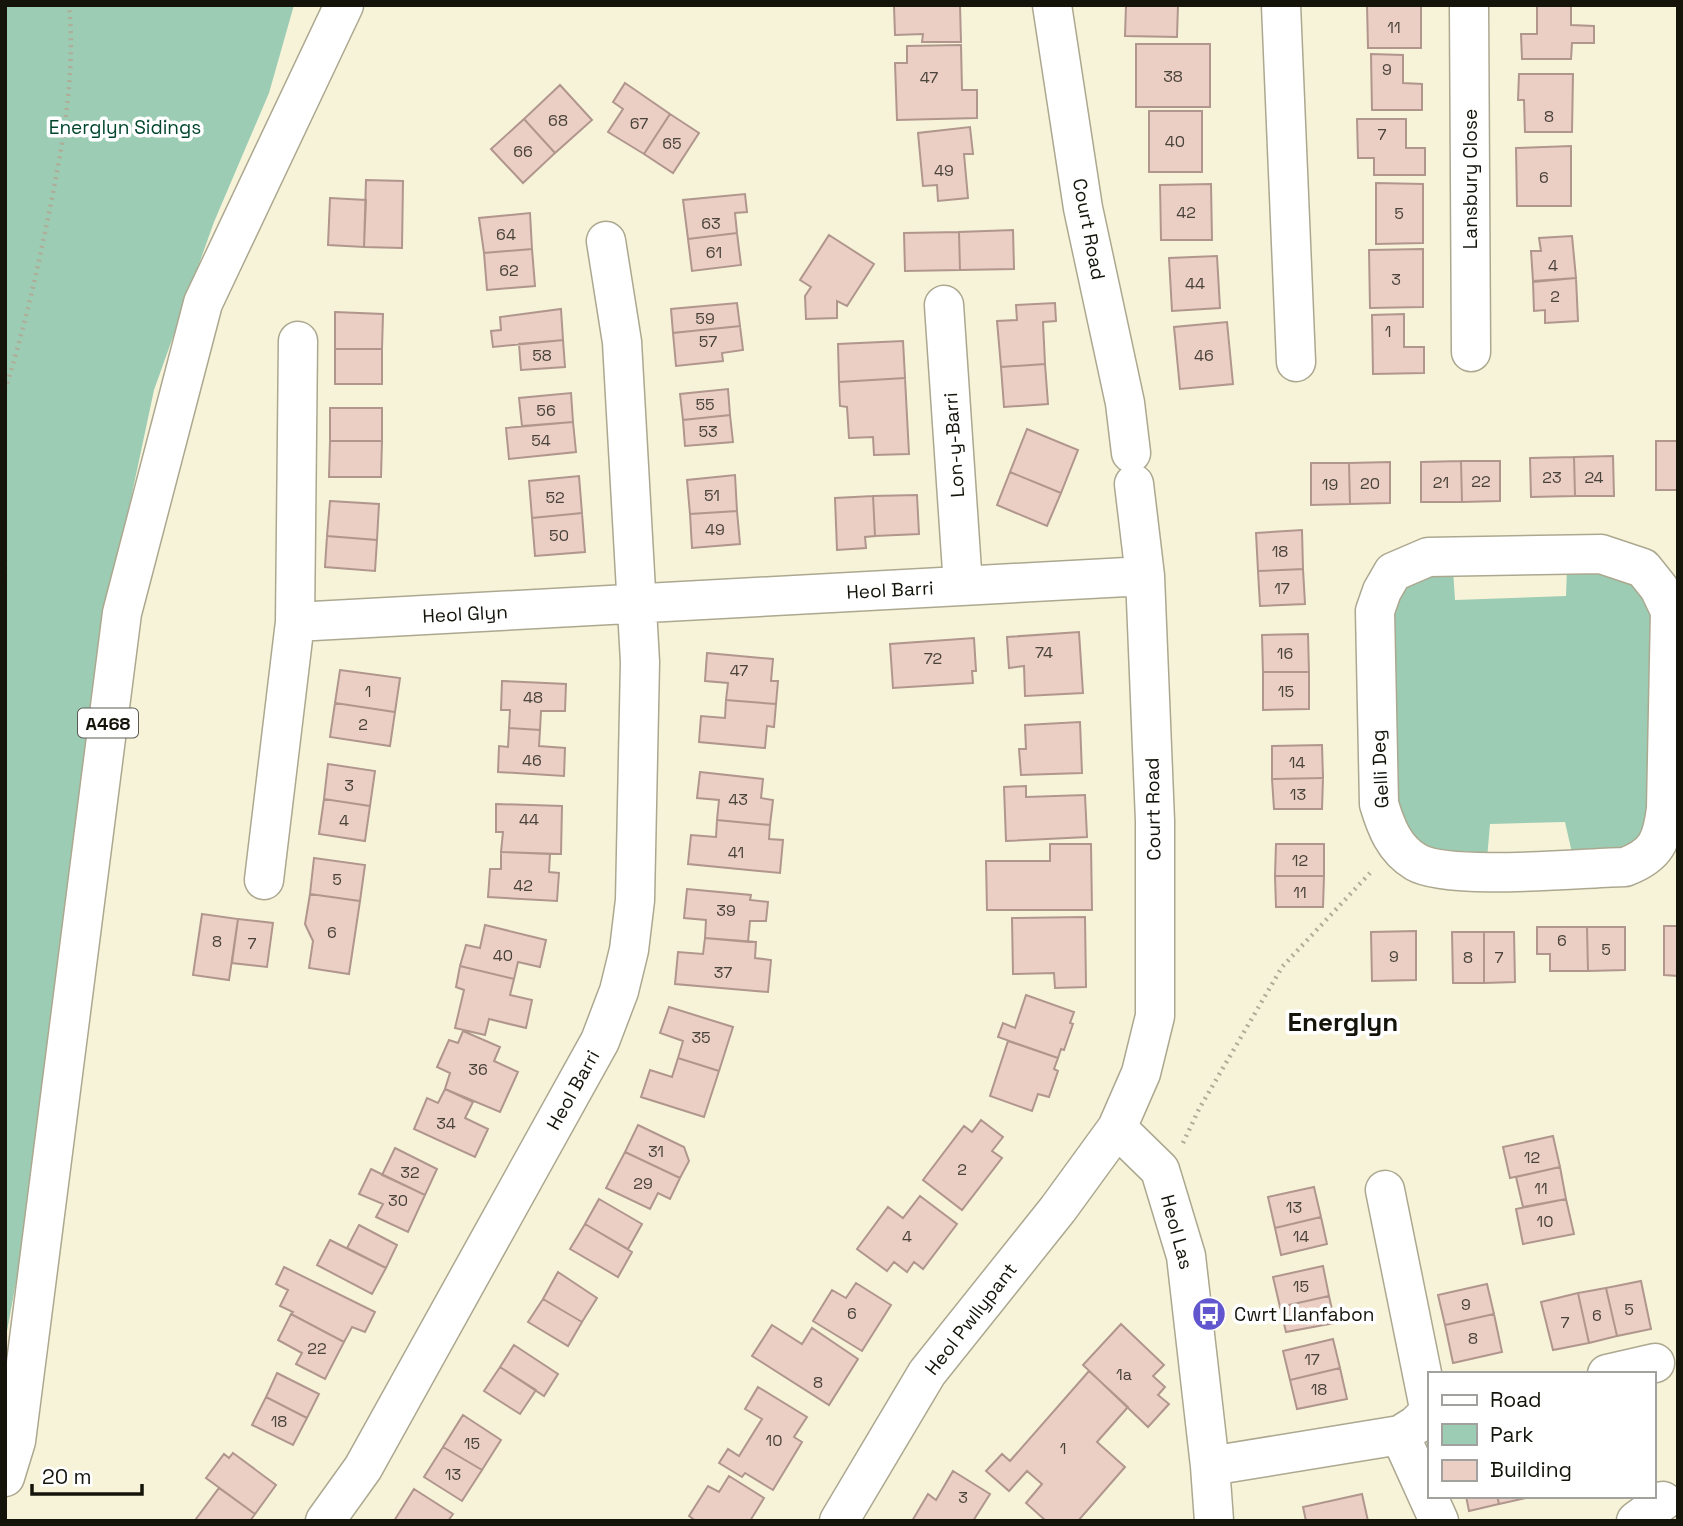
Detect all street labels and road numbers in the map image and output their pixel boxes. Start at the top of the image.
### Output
street label: Lansbury Close [1458,109,1483,249]
street label: Court Road [1067,176,1111,282]
street label: Lon-y-Barri [938,392,970,498]
street label: Heol Barri [846,575,934,605]
street label: Heol Glyn [422,599,508,629]
road number: A468 [78,708,138,738]
street label: Gelli Deg [1365,729,1395,809]
street label: Court Road [1140,757,1166,861]
street label: Heol Barri [541,1046,605,1134]
street label: Heol Las [1155,1192,1199,1272]
street label: Heol Pwllypant [919,1258,1023,1380]

